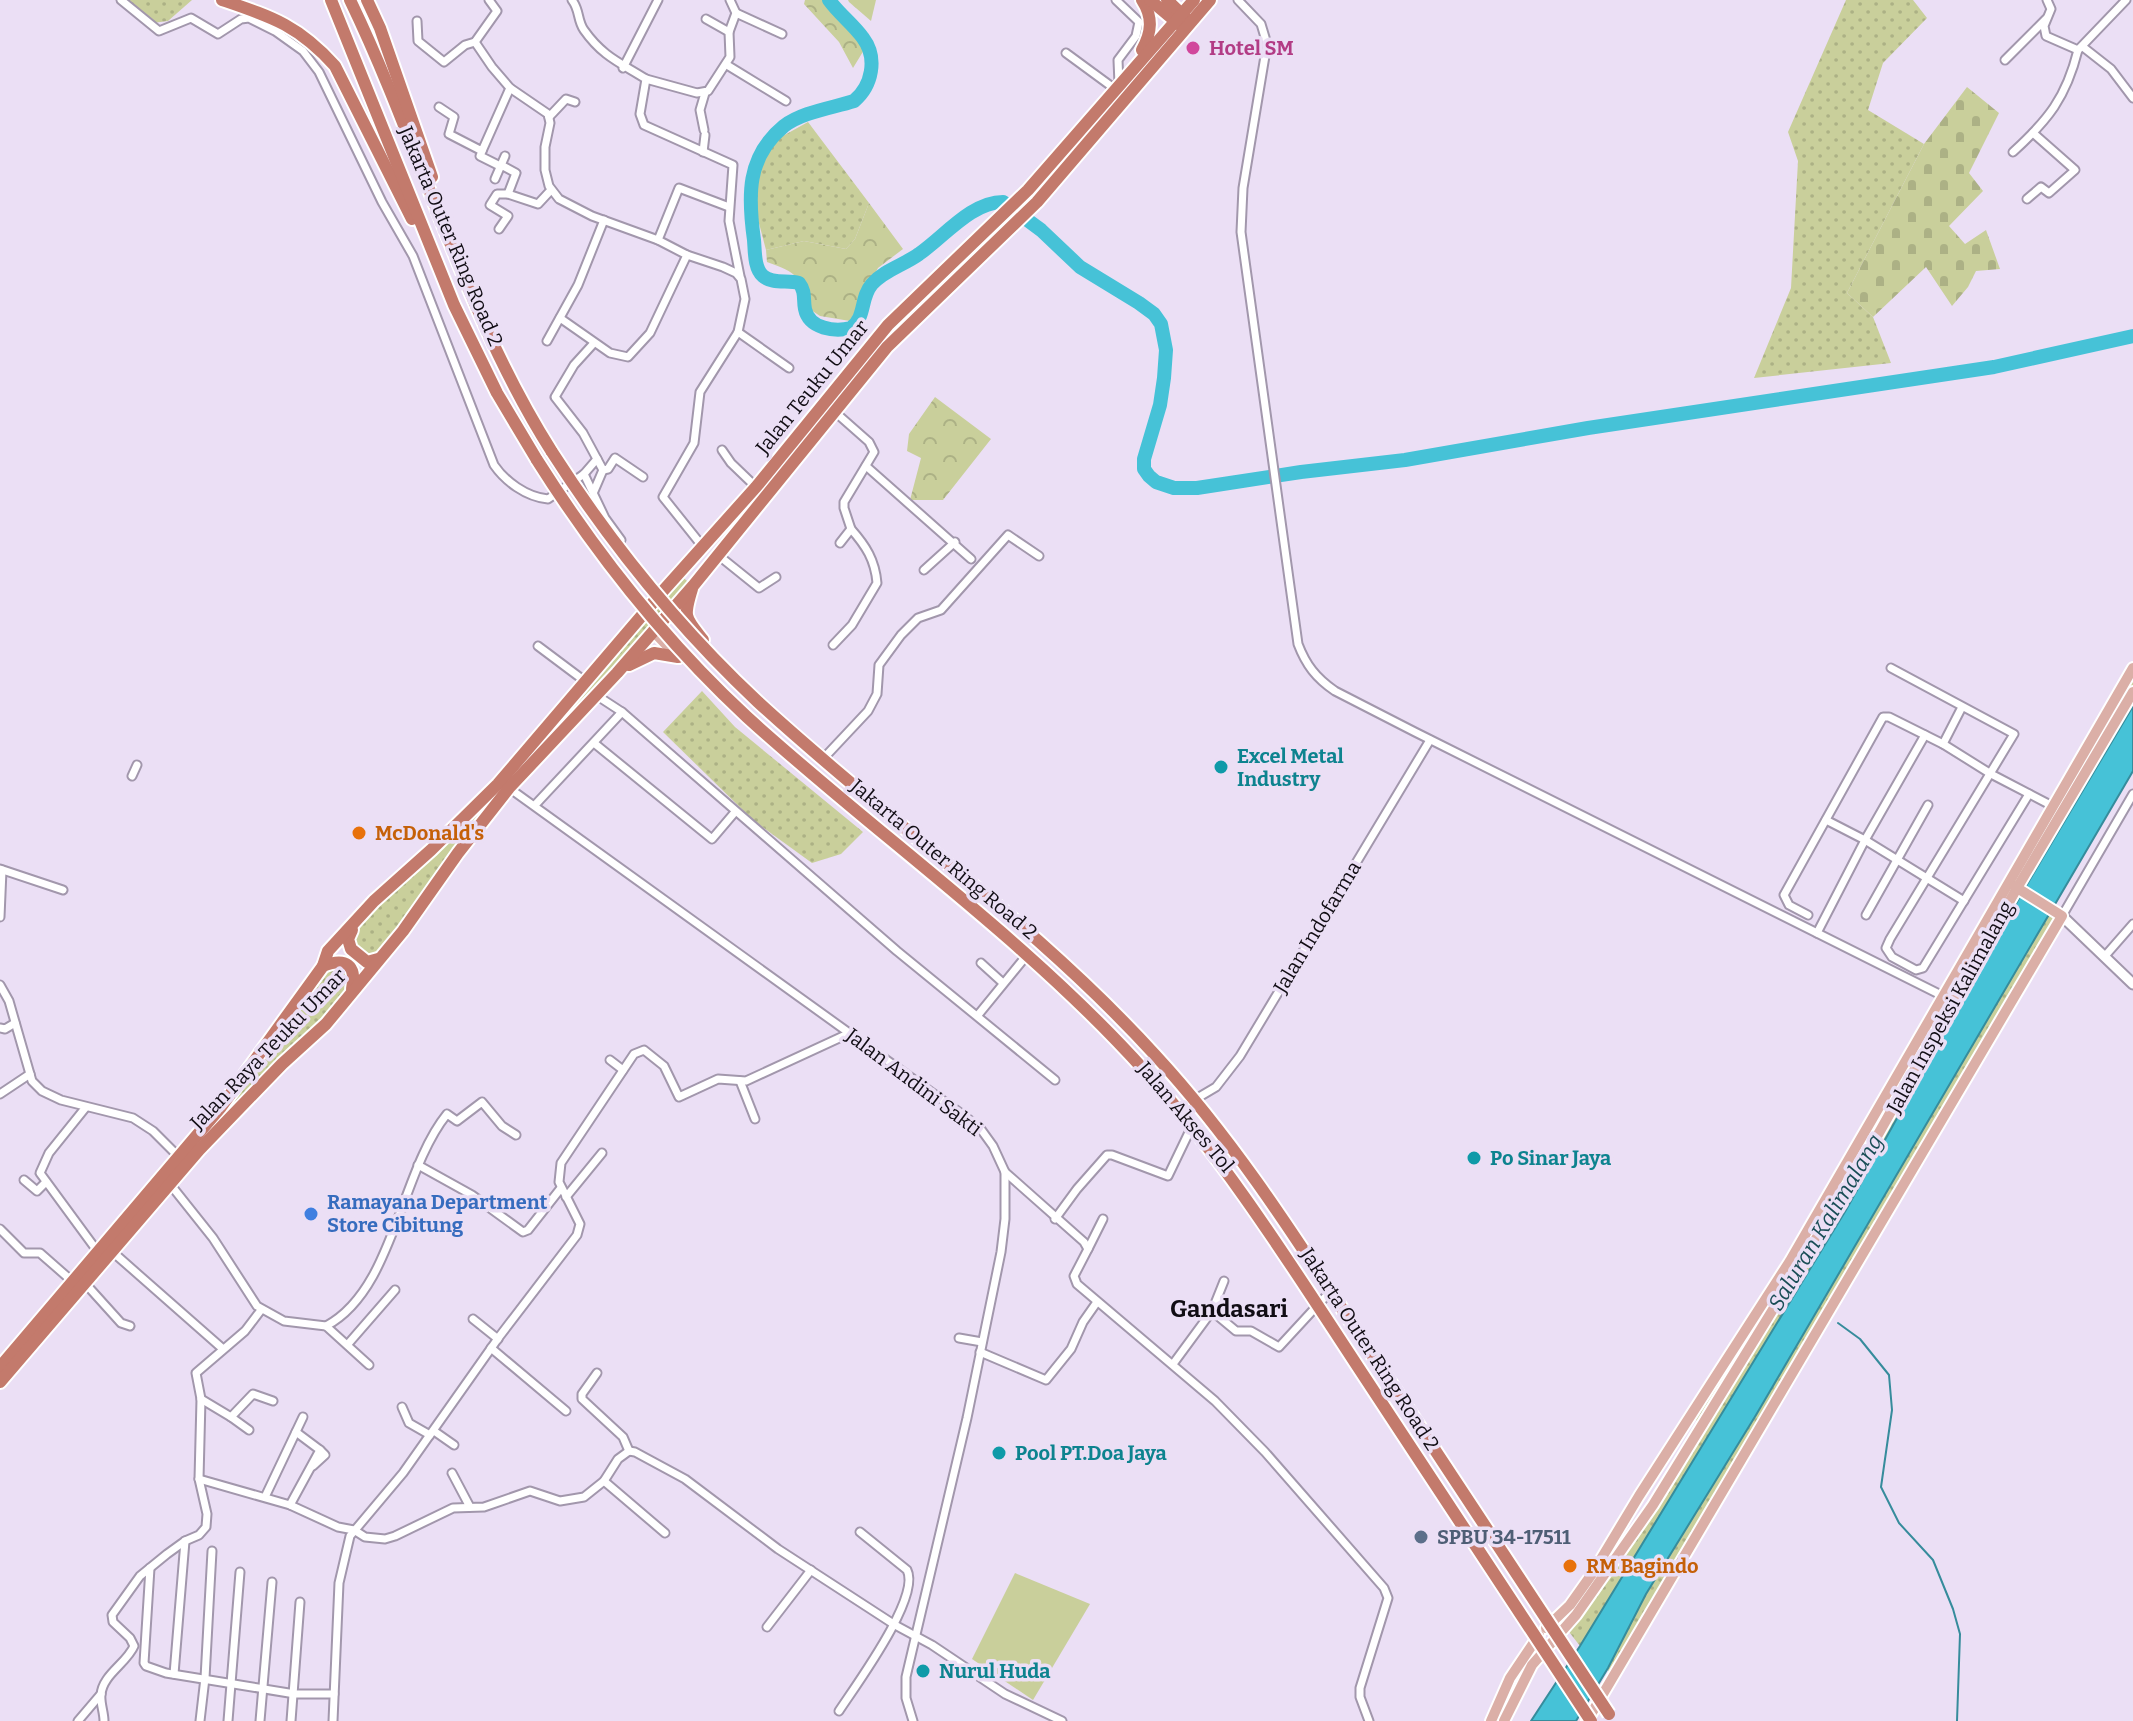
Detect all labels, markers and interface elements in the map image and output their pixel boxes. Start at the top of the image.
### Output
place label: Hotel SM [1209,36,1294,60]
marker: Hotel SM [1184,39,1202,57]
street label: Jakarta Outer Ring Road 2 [393,122,508,349]
street label: Jalan Teuku Umar [750,315,874,460]
place label: Excel Metal Industry [1237,744,1344,791]
marker: Excel Metal Industry [1212,758,1230,776]
street label: Jakarta Outer Ring Road 2 [845,773,1042,944]
place label: McDonald's [375,821,484,845]
marker: McDonald's [350,824,368,842]
street label: Jalan Indofarma [1268,857,1366,998]
street label: Jalan Inspeksi Kalimalang [1881,897,2018,1118]
street label: Jalan Raya Teuku Umar [184,964,351,1135]
street label: Jalan Andini Sakti [841,1023,987,1141]
street label: Jalan Akses Tol [1132,1056,1239,1177]
water label: Saluran Kalimalang [1762,1129,1889,1315]
place label: Po Sinar Jaya [1490,1146,1611,1170]
marker: Po Sinar Jaya [1465,1149,1483,1167]
place label: Ramayana Department Store Cibitung [327,1190,548,1237]
marker: Ramayana Department Store Cibitung [302,1205,320,1223]
street label: Jakarta Outer Ring Road 2 [1295,1243,1444,1455]
district label: Gandasari [1170,1295,1288,1323]
place label: Pool PT.Doa Jaya [1015,1441,1167,1465]
marker: Pool PT.Doa Jaya [990,1444,1008,1462]
place label: SPBU 34-17511 [1437,1525,1571,1549]
marker: SPBU 34-17511 [1412,1528,1430,1546]
place label: RM Bagindo [1586,1554,1699,1578]
marker: RM Bagindo [1561,1557,1579,1575]
place label: Nurul Huda [939,1659,1050,1683]
marker: Nurul Huda [914,1662,932,1680]

